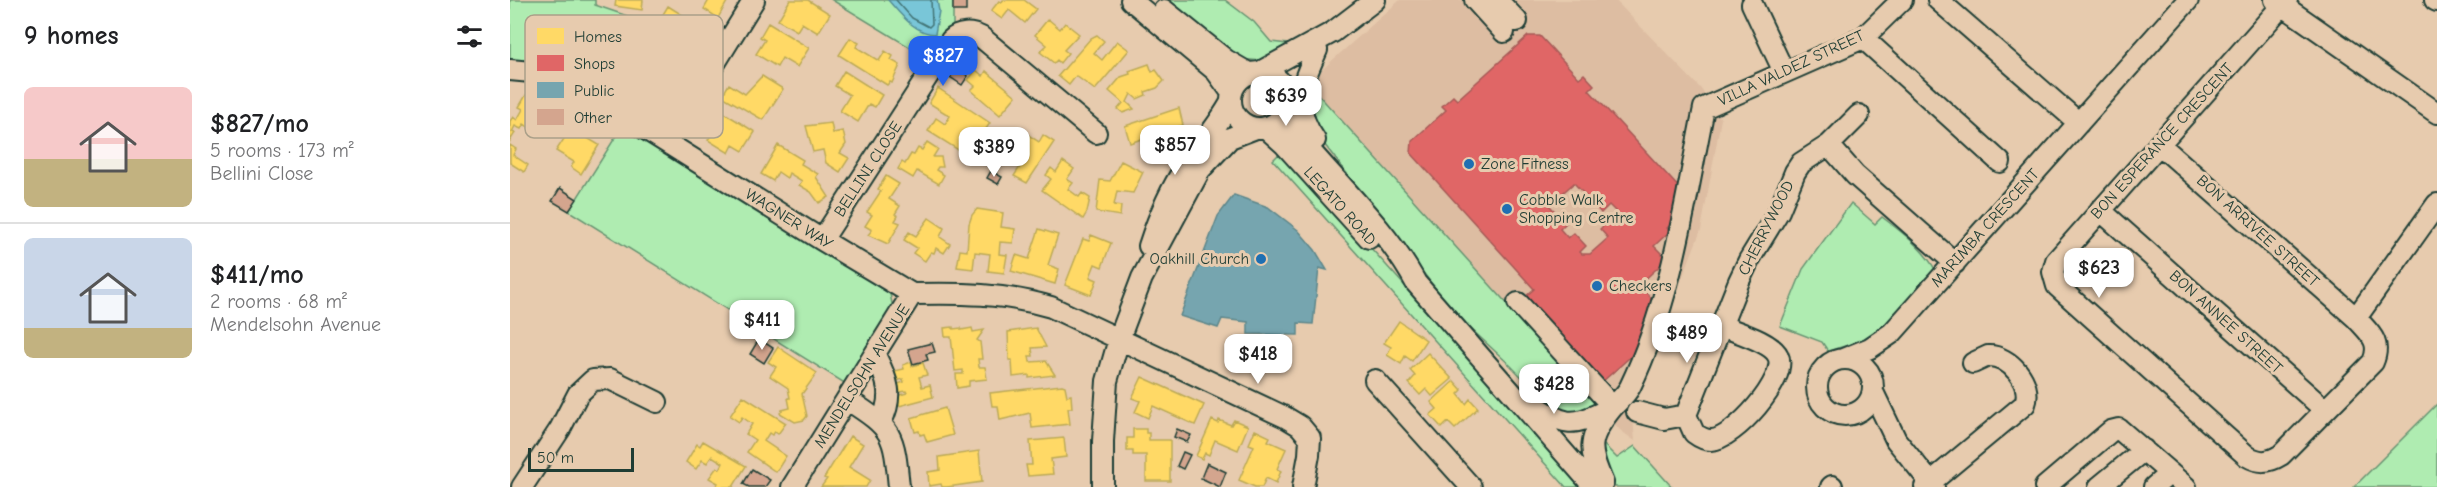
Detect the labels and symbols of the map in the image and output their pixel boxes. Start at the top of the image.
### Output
legend [525,15,723,138]
street label: VILLA VALDEZ STREET [1715,26,1867,110]
text: Homes [574,28,622,46]
pin: $827 [907,36,979,87]
text: Shops [574,55,615,73]
street label: BON ESPERANCE CRESCENT [2087,59,2237,223]
pin: $639 [1250,76,1322,127]
text: Public [574,82,615,100]
text: Other [574,109,612,127]
street label: BELLINI CLOSE [830,118,906,220]
pin: $857 [1139,125,1211,176]
pin: $389 [958,127,1030,178]
place label: Zone Fitness [1481,155,1569,173]
marker: Zone Fitness [1462,157,1476,171]
street label: LEGATO ROAD [1300,163,1380,249]
street label: MARIMBA CRESCENT [1927,165,2043,291]
street label: BON ARRIVEE STREET [2193,171,2323,291]
street label: CHERRYWOOD [1734,178,1798,278]
street label: WAGNER WAY [742,185,836,253]
place label: Cobble Walk Shopping Centre [1519,191,1634,227]
marker: Cobble Walk Shopping Centre [1500,202,1514,216]
pin: $623 [2063,248,2135,299]
place label: Oakhill Church [1149,250,1249,268]
marker: Oakhill Church [1254,252,1268,266]
street label: BON ANNEE STREET [2166,267,2287,378]
place label: Checkers [1609,277,1672,295]
marker: Checkers [1590,279,1604,293]
pin: $411 [726,300,798,351]
street label: MENDELSOHN AVENUE [810,301,914,451]
pin: $489 [1651,313,1723,364]
pin: $418 [1222,334,1294,385]
pin: $428 [1518,364,1590,415]
scale bar [528,445,634,472]

